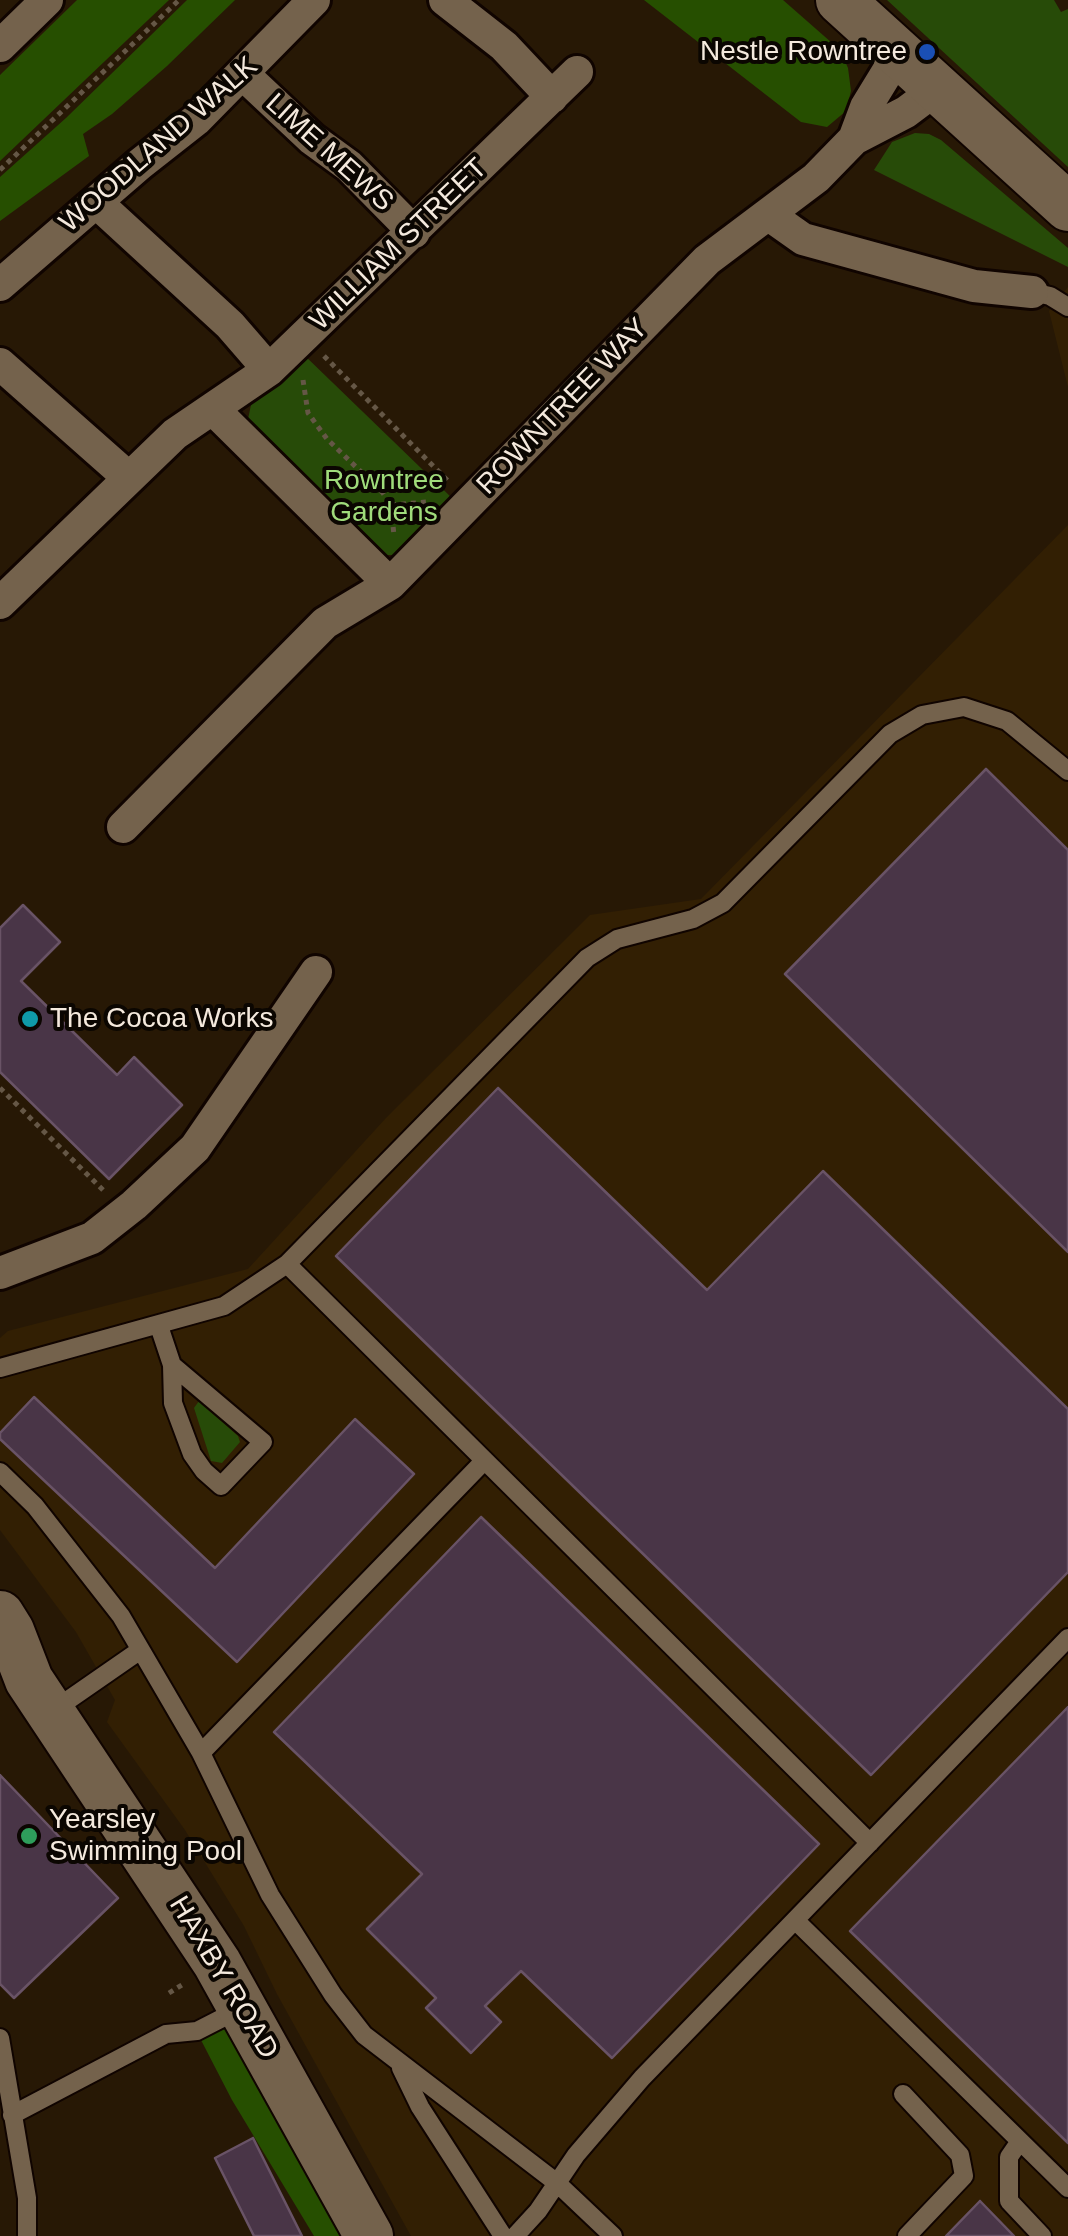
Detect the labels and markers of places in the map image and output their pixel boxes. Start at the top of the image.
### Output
place label: Nestle Rowntree [700,35,907,69]
marker: Nestle Rowntree [916,41,938,63]
place label: The Cocoa Works [50,1002,274,1036]
marker: The Cocoa Works [19,1008,41,1030]
place label: Yearsley Swimming Pool [49,1803,242,1869]
marker: Yearsley Swimming Pool [18,1825,40,1847]

